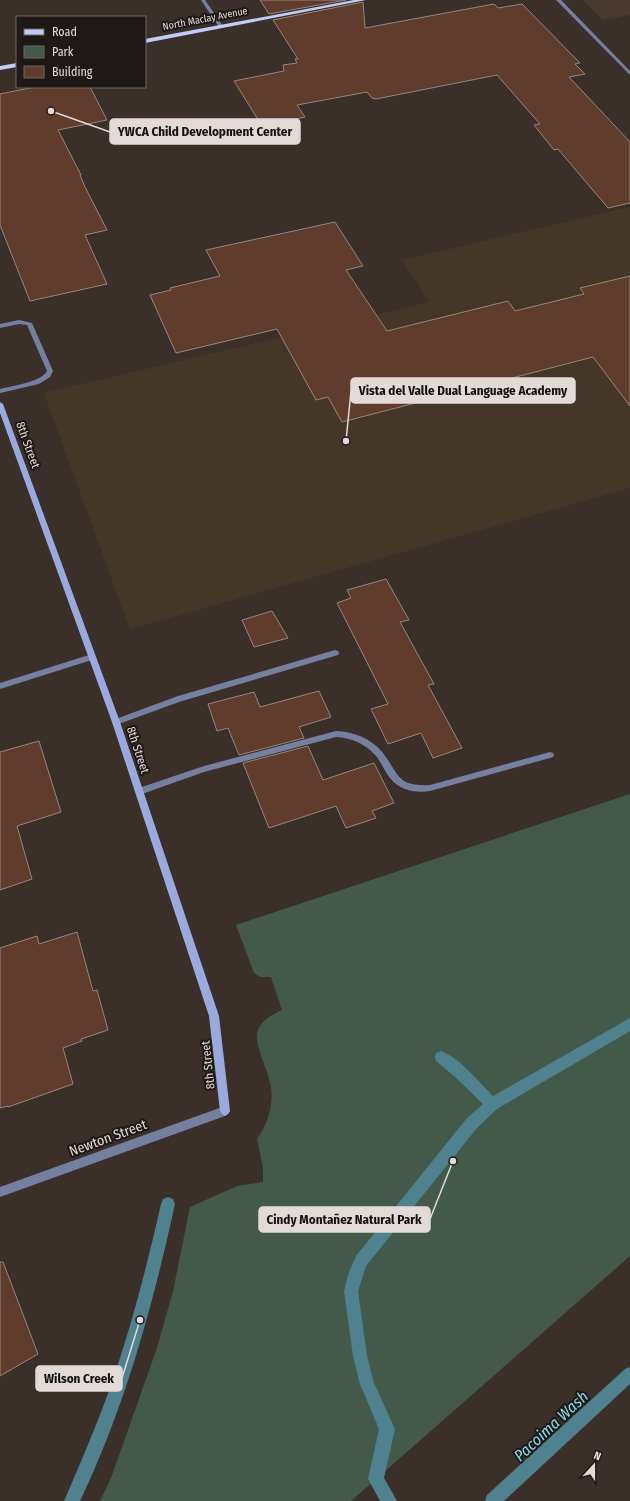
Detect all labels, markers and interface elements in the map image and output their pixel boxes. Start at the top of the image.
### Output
street label: North Maclay Avenue [162,5,249,33]
legend [16,16,146,88]
text: Road [52,25,77,39]
text: Park [52,45,74,59]
text: Building [52,65,93,79]
callout: YWCA Child Development Center [110,119,300,144]
text: YWCA Child Development Center [117,124,292,139]
callout: Vista del Valle Dual Language Academy [351,378,575,403]
text: Vista del Valle Dual Language Academy [358,383,568,398]
street label: 8th Street [13,420,43,470]
street label: 8th Street [124,725,152,775]
street label: 8th Street [198,1040,218,1090]
street label: Newton Street [67,1116,150,1160]
callout: Cindy Montañez Natural Park [259,1207,430,1232]
text: Cindy Montañez Natural Park [266,1212,422,1227]
callout: Wilson Creek [36,1366,122,1391]
text: Wilson Creek [44,1371,114,1386]
water label: Pacoima Wash [510,1387,592,1465]
north arrow [574,1445,614,1485]
text: N [592,1449,603,1463]

